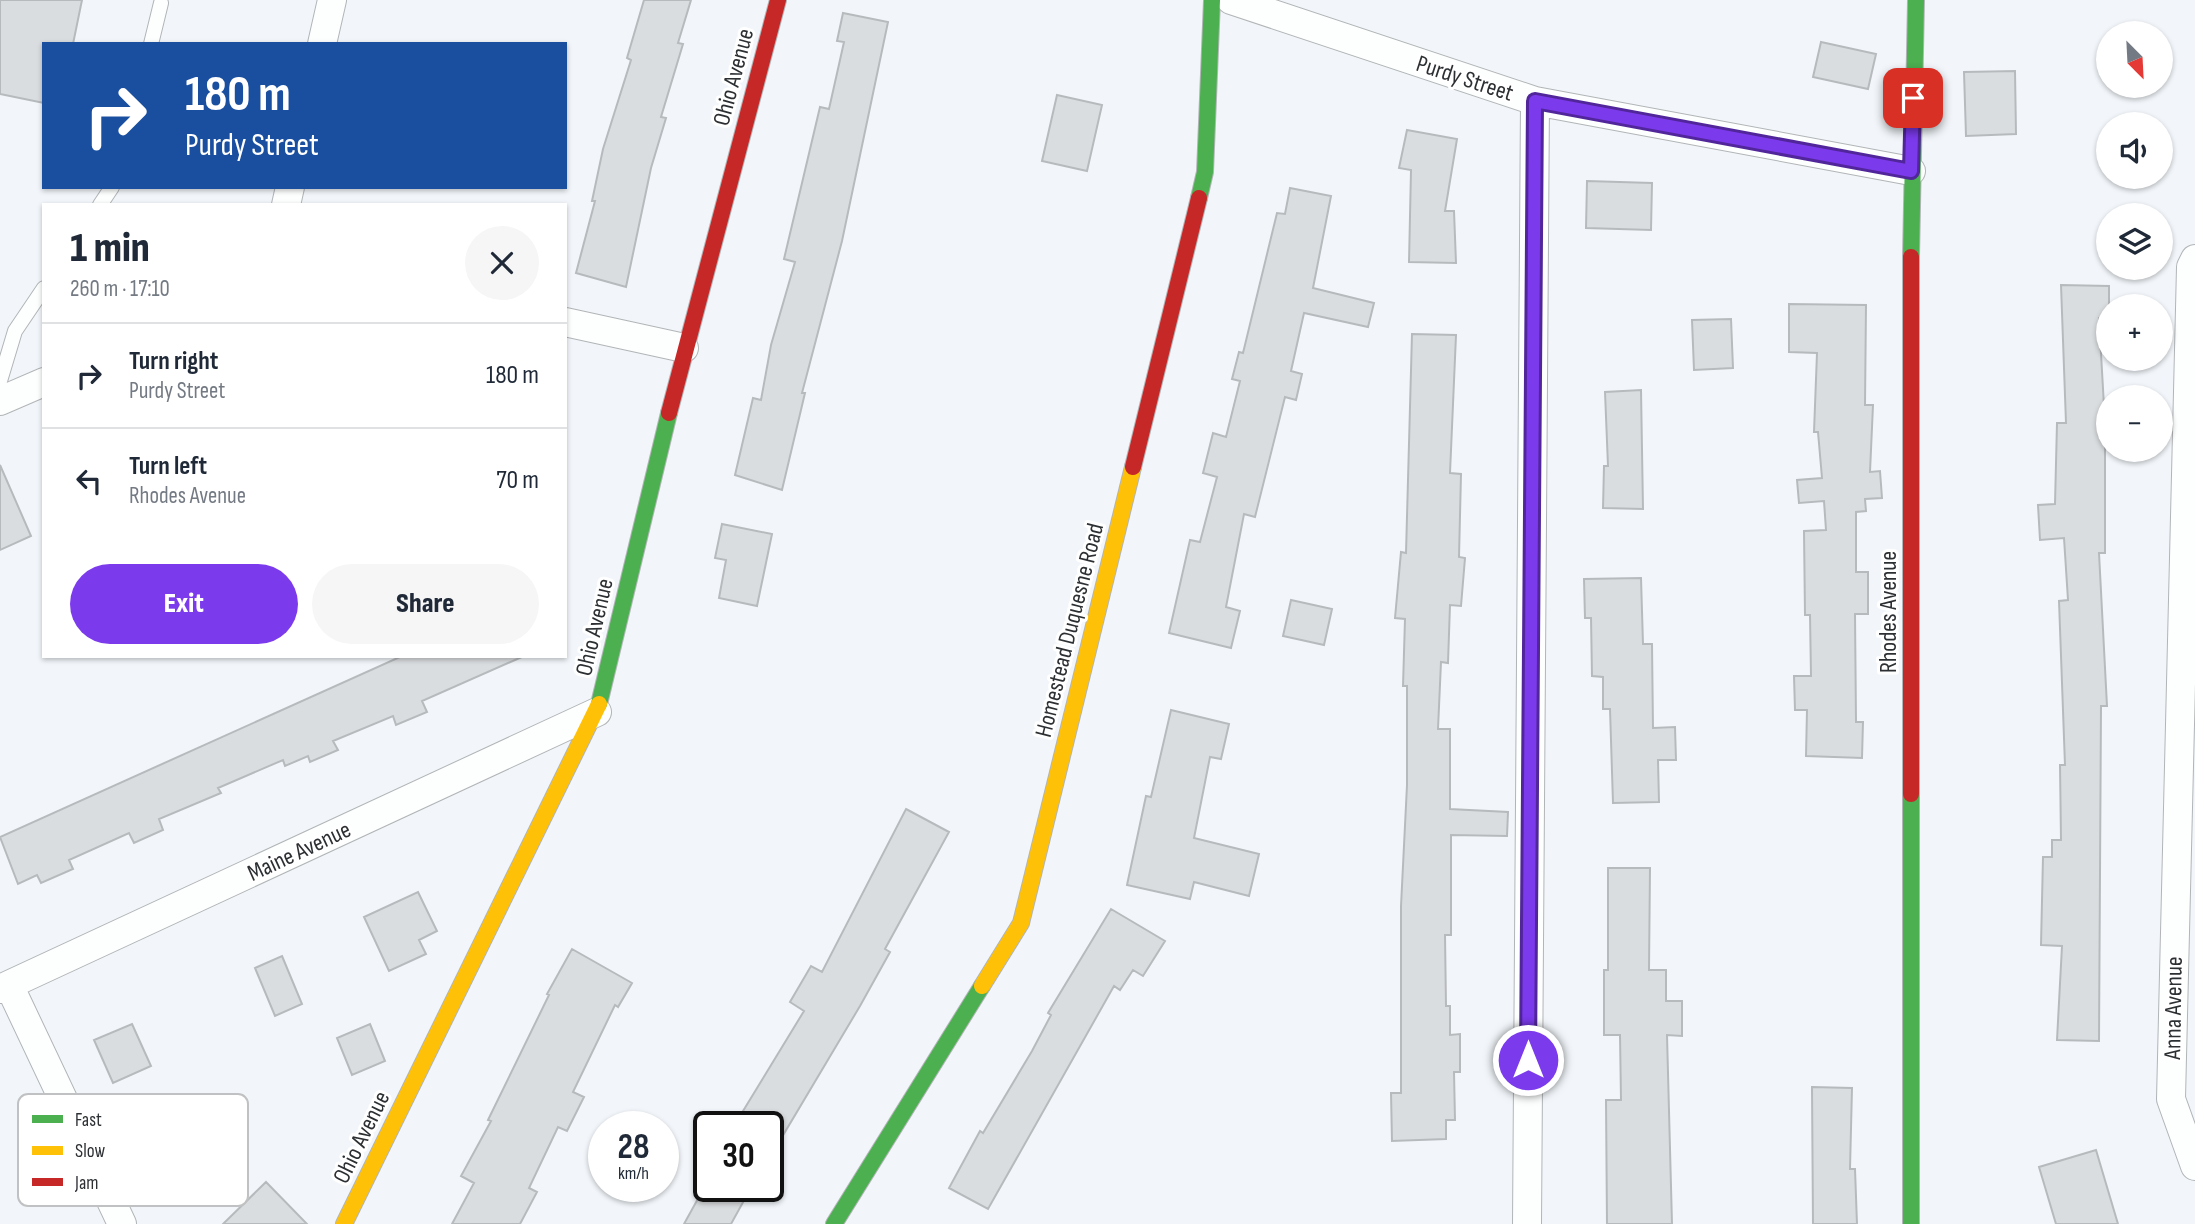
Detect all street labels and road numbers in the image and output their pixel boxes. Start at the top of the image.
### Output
street label: Ohio Avenue [707,26,760,129]
street label: Purdy Street [1413,49,1517,108]
street label: Homestead Duquesne Road [1029,520,1110,740]
street label: Rhodes Avenue [1874,551,1903,673]
street label: Ohio Avenue [569,576,620,679]
street label: Maine Avenue [243,815,355,888]
street label: Anna Avenue [2158,956,2189,1061]
street label: Ohio Avenue [327,1086,396,1188]

